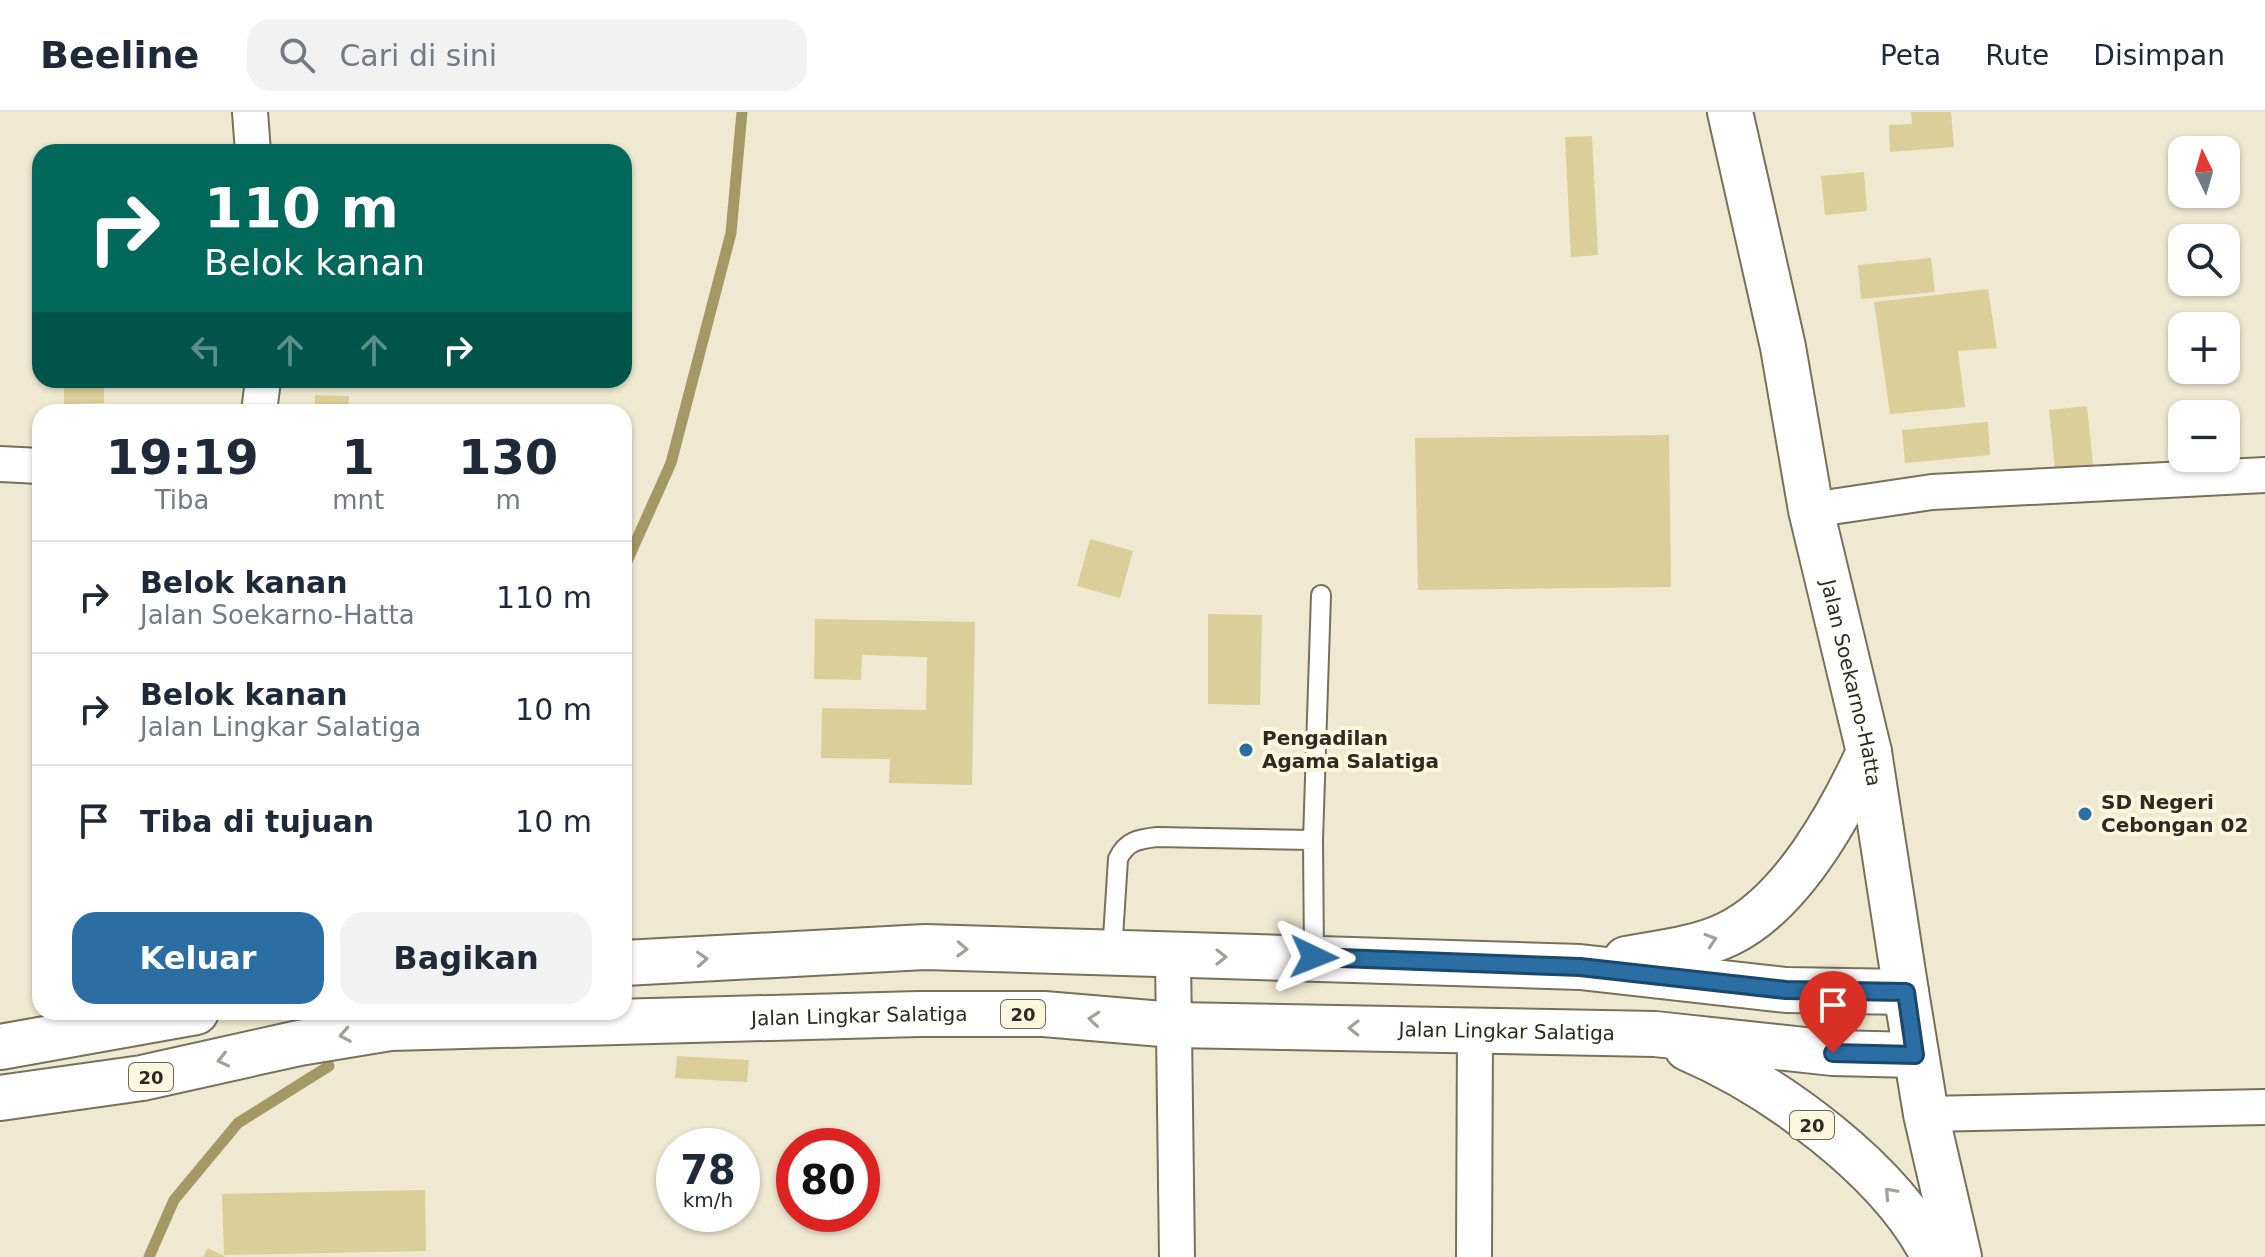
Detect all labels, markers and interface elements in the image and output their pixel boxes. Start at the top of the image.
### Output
search box [247,19,807,91]
text: Beeline [40,33,199,77]
icon: search [275,33,319,77]
text: Cari di sini [339,38,497,73]
text: Peta [1880,39,1941,72]
text: Rute [1985,39,2049,72]
text: Disimpan [2093,39,2225,72]
north arrow [2168,136,2240,208]
map controls [2168,136,2240,472]
text: 110 m [204,175,399,240]
icon: right [72,176,176,280]
button: search [2168,224,2240,296]
text: Belok kanan [204,242,425,283]
button: + [2168,312,2240,384]
icon: left [184,328,228,372]
icon: ahead [268,328,312,372]
icon: ahead [352,328,396,372]
icon: right [436,328,480,372]
button: − [2168,400,2240,472]
text: 19:19 [106,429,259,485]
text: 1 [342,429,375,485]
text: 130 [458,429,558,485]
text: Tiba [155,485,210,515]
text: mnt [332,485,384,515]
text: m [495,485,521,515]
text: Belok kanan [140,565,348,600]
icon: right [72,575,116,619]
street label: Jalan Soekarno-Hatta [1816,575,1886,788]
text: 110 m [496,580,592,615]
text: Jalan Soekarno-Hatta [140,600,415,630]
text: Belok kanan [140,677,348,712]
icon: right [72,687,116,731]
text: 10 m [515,692,592,727]
text: Jalan Lingkar Salatiga [140,712,421,742]
place label: Pengadilan Agama Salatiga [1262,726,1439,773]
marker: Pengadilan Agama Salatiga [1237,741,1255,759]
place label: SD Negeri Cebongan 02 [2101,790,2248,837]
icon: arrive [72,799,116,843]
text: Tiba di tujuan [140,804,374,839]
text: 10 m [515,804,592,839]
marker: SD Negeri Cebongan 02 [2076,805,2094,823]
button: Keluar [72,912,324,1004]
button: Bagikan [340,912,592,1004]
position arrow [1272,915,1356,999]
one-way arrow [1704,933,1718,949]
one-way arrow [956,940,969,957]
one-way arrow [1215,948,1228,966]
one-way arrow [696,950,709,967]
pin [1799,971,1867,1053]
icon: arrive [1811,983,1855,1027]
road number: 20 [1001,1000,1045,1028]
street label: Jalan Lingkar Salatiga [749,1002,968,1030]
one-way arrow [1087,1010,1100,1027]
street label: Jalan Lingkar Salatiga [1396,1017,1615,1045]
one-way arrow [1347,1019,1360,1037]
one-way arrow [338,1026,352,1043]
one-way arrow [217,1051,230,1068]
road number: 20 [129,1063,173,1091]
road number: 20 [1790,1111,1834,1139]
speed limit sign: 80 [776,1128,880,1232]
text: 78 [680,1147,736,1193]
text: km/h [683,1188,733,1212]
one-way arrow [1886,1188,1900,1203]

